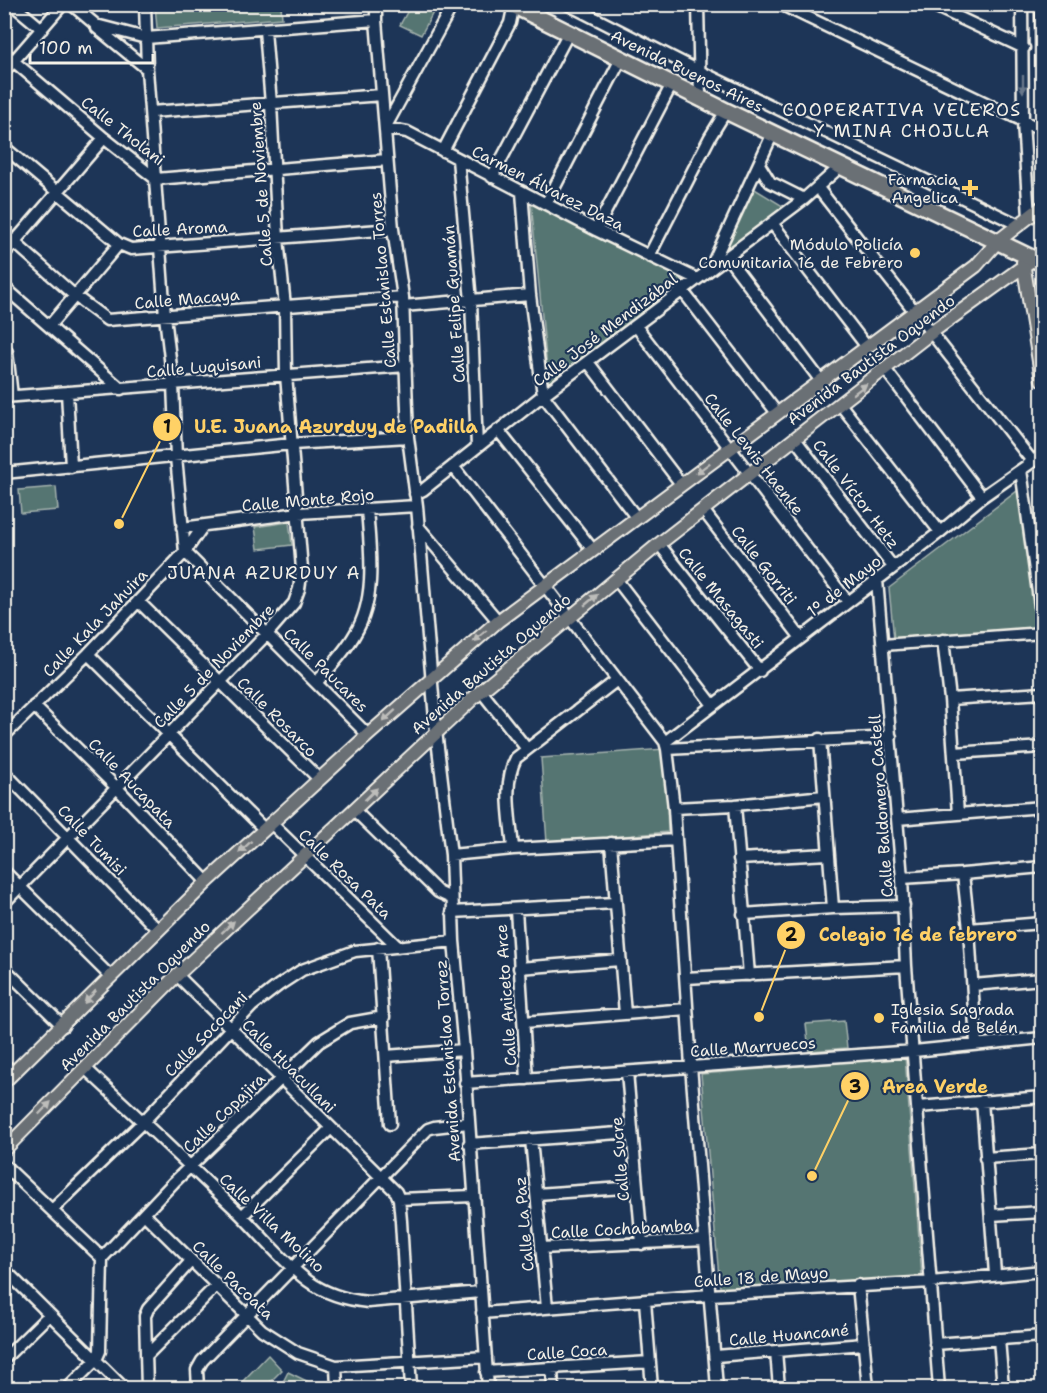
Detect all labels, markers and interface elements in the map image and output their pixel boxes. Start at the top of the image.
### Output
street label: Avenida Buenos Aires [607,25,767,117]
scale bar [30,27,153,65]
text: 100 m [39,36,93,60]
one-way arrow [1019,74,1028,93]
street label: Calle Tholani [77,92,169,170]
district label: COOPERATIVA VELEROS Y MINA CHOJLLA [782,98,1022,143]
street label: Calle 5 de Noviembre [245,101,277,267]
street label: Carmen Álvarez Daza [468,140,628,236]
place label: Farmacia Angelica [888,169,958,208]
marker: Farmacia Angelica [963,181,977,195]
street label: Calle Estanislao Torres [365,191,401,369]
street label: Calle Aroma [132,216,228,242]
street label: Calle Felipe Guamán [438,224,470,384]
place label: Módulo Policía Comunitaria 16 de Febrero [699,234,903,273]
marker: Módulo Policía Comunitaria 16 de Febrero [908,246,922,260]
street label: Calle José Mendizábal [528,269,682,391]
street label: Calle Macaya [134,284,240,314]
street label: Avenida Bautista Oquendo [783,290,959,430]
street label: Calle Luquisani [146,352,262,382]
one-way arrow [852,382,868,395]
street label: Calle Lewis Haenke [700,388,808,520]
callout: U.E. Juana Azurduy de Padilla [152,409,490,445]
text: 1 [163,415,171,439]
text: U.E. Juana Azurduy de Padilla [194,415,479,439]
street label: Calle Víctor Hetz [808,435,904,553]
one-way arrow [695,462,711,474]
street label: Calle Monte Rojo [241,484,375,516]
street label: Calle Gorriti [727,521,801,609]
street label: Calle Masagasti [674,543,768,653]
street label: 1º de Mayo [802,550,886,622]
district label: JUANA AZURDUY A [167,561,361,585]
street label: Calle Kala Jahuira [38,564,152,682]
street label: Avenida Bautista Oquendo [407,589,575,739]
one-way arrow [583,594,598,607]
street label: Calle 5 de Noviembre [149,599,279,733]
street label: Calle Paucares [279,623,373,717]
one-way arrow [473,629,488,642]
street label: Calle Rosarco [232,672,322,762]
one-way arrow [382,709,397,722]
street label: Calle Baldomero Castell [864,714,898,898]
street label: Calle Aucapata [84,734,180,832]
one-way arrow [364,787,378,801]
street label: Calle Tumisi [53,800,131,880]
street label: Calle Rosa Pata [294,824,396,924]
one-way arrow [238,840,253,853]
street label: Avenida Bautista Oquendo [55,916,215,1076]
callout: Colegio 16 de febrero [776,917,1029,953]
one-way arrow [221,920,236,934]
street label: Calle Aniceto Arce [491,923,521,1067]
text: 2 [785,923,798,947]
text: Colegio 16 de febrero [819,923,1017,947]
street label: Avenida Estanislao Torrez [430,959,466,1163]
street label: Calle Sococani [160,987,252,1081]
one-way arrow [83,990,97,1005]
place label: Iglesia Sagrada Familia de Belén [891,999,1018,1038]
marker: Iglesia Sagrada Familia de Belén [872,1011,886,1025]
street label: Calle Huacullani [237,1014,341,1118]
street label: Calle Marruecos [689,1032,817,1062]
street label: Calle Copajira [178,1068,270,1157]
callout: Area Verde [840,1068,1000,1104]
text: 3 [849,1075,861,1099]
text: Area Verde [882,1075,988,1099]
one-way arrow [38,1102,52,1116]
street label: Calle Sucre [606,1116,634,1202]
street label: Calle Villa Molino [215,1169,329,1277]
street label: Calle La Paz [509,1176,539,1272]
street label: Calle Cochabamba [550,1215,694,1243]
street label: Calle Pacoata [188,1236,278,1324]
street label: Calle 18 de Mayo [693,1262,829,1292]
street label: Calle Huancané [728,1319,850,1351]
street label: Calle Coca [526,1339,608,1365]

